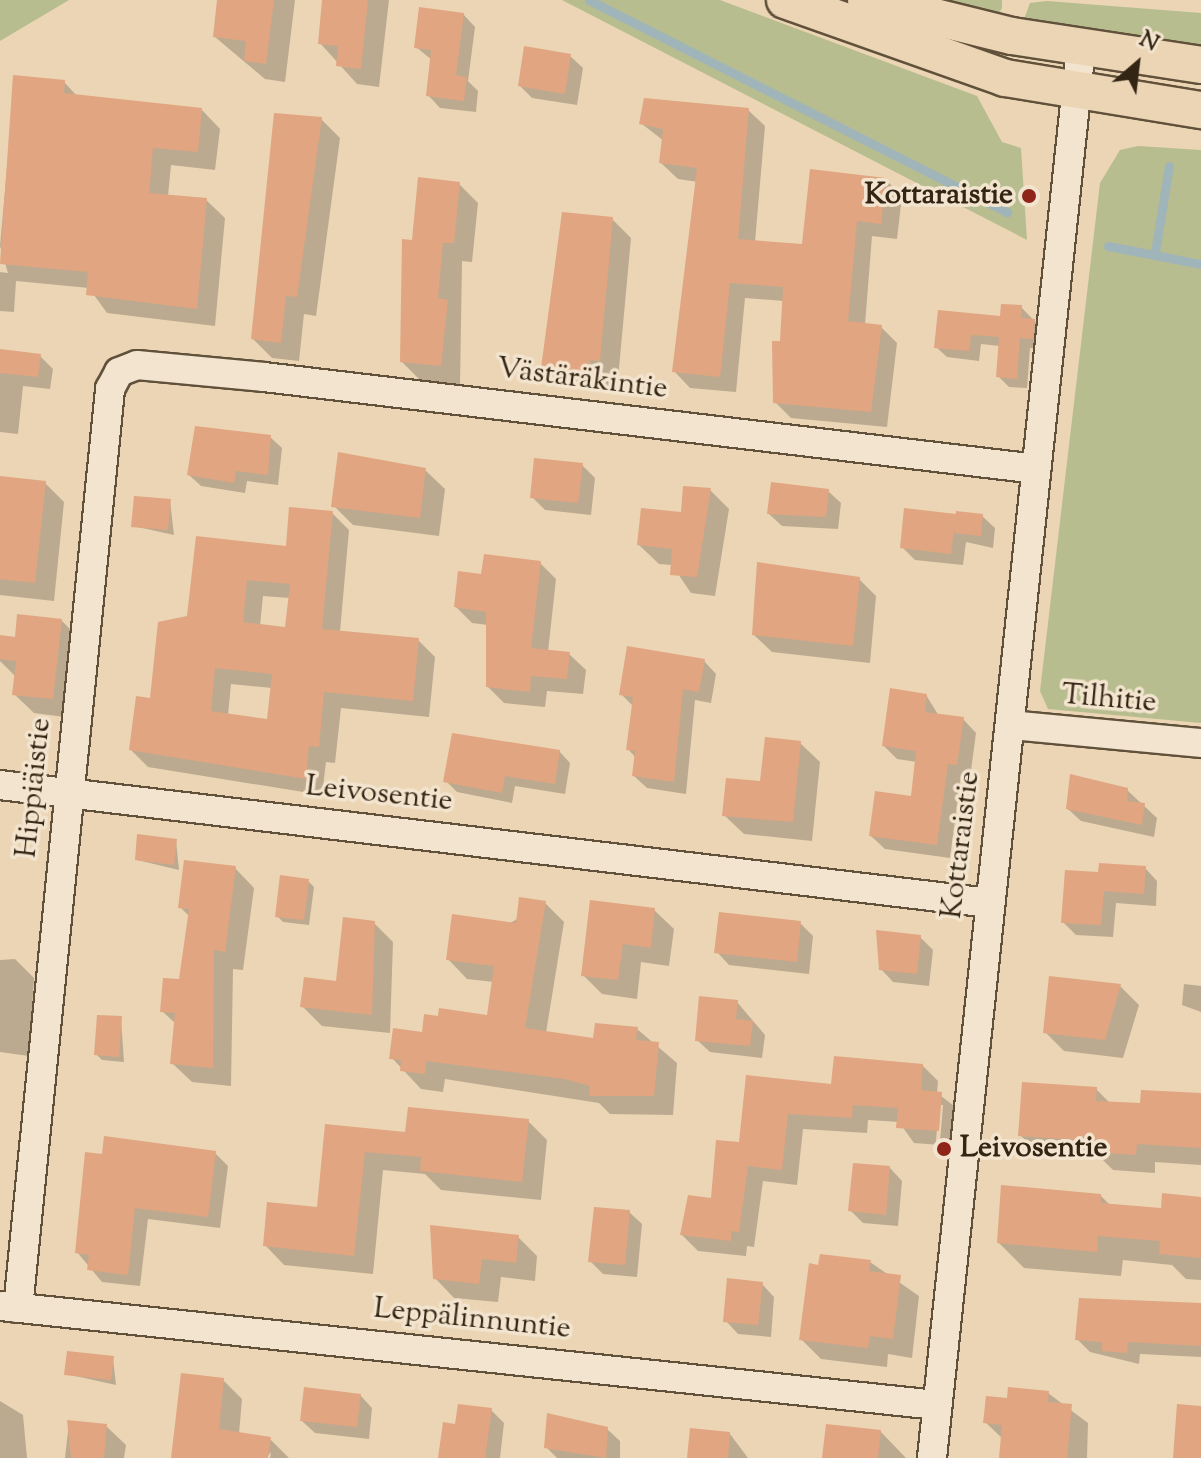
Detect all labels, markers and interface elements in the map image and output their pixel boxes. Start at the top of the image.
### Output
north arrow [1097,24,1177,104]
text: N [1133,25,1164,61]
place label: Kottaraistie [864,178,1013,214]
marker: Kottaraistie [1020,187,1038,205]
street label: Västäräkintie [495,352,669,408]
street label: Tilhitie [1060,678,1158,722]
street label: Hippiäistie [10,716,60,860]
street label: Leivosentie [304,769,454,821]
street label: Kottaraistie [935,769,989,921]
place label: Leivosentie [960,1131,1107,1167]
marker: Leivosentie [935,1140,953,1158]
street label: Leppälinnuntie [372,1292,572,1348]

